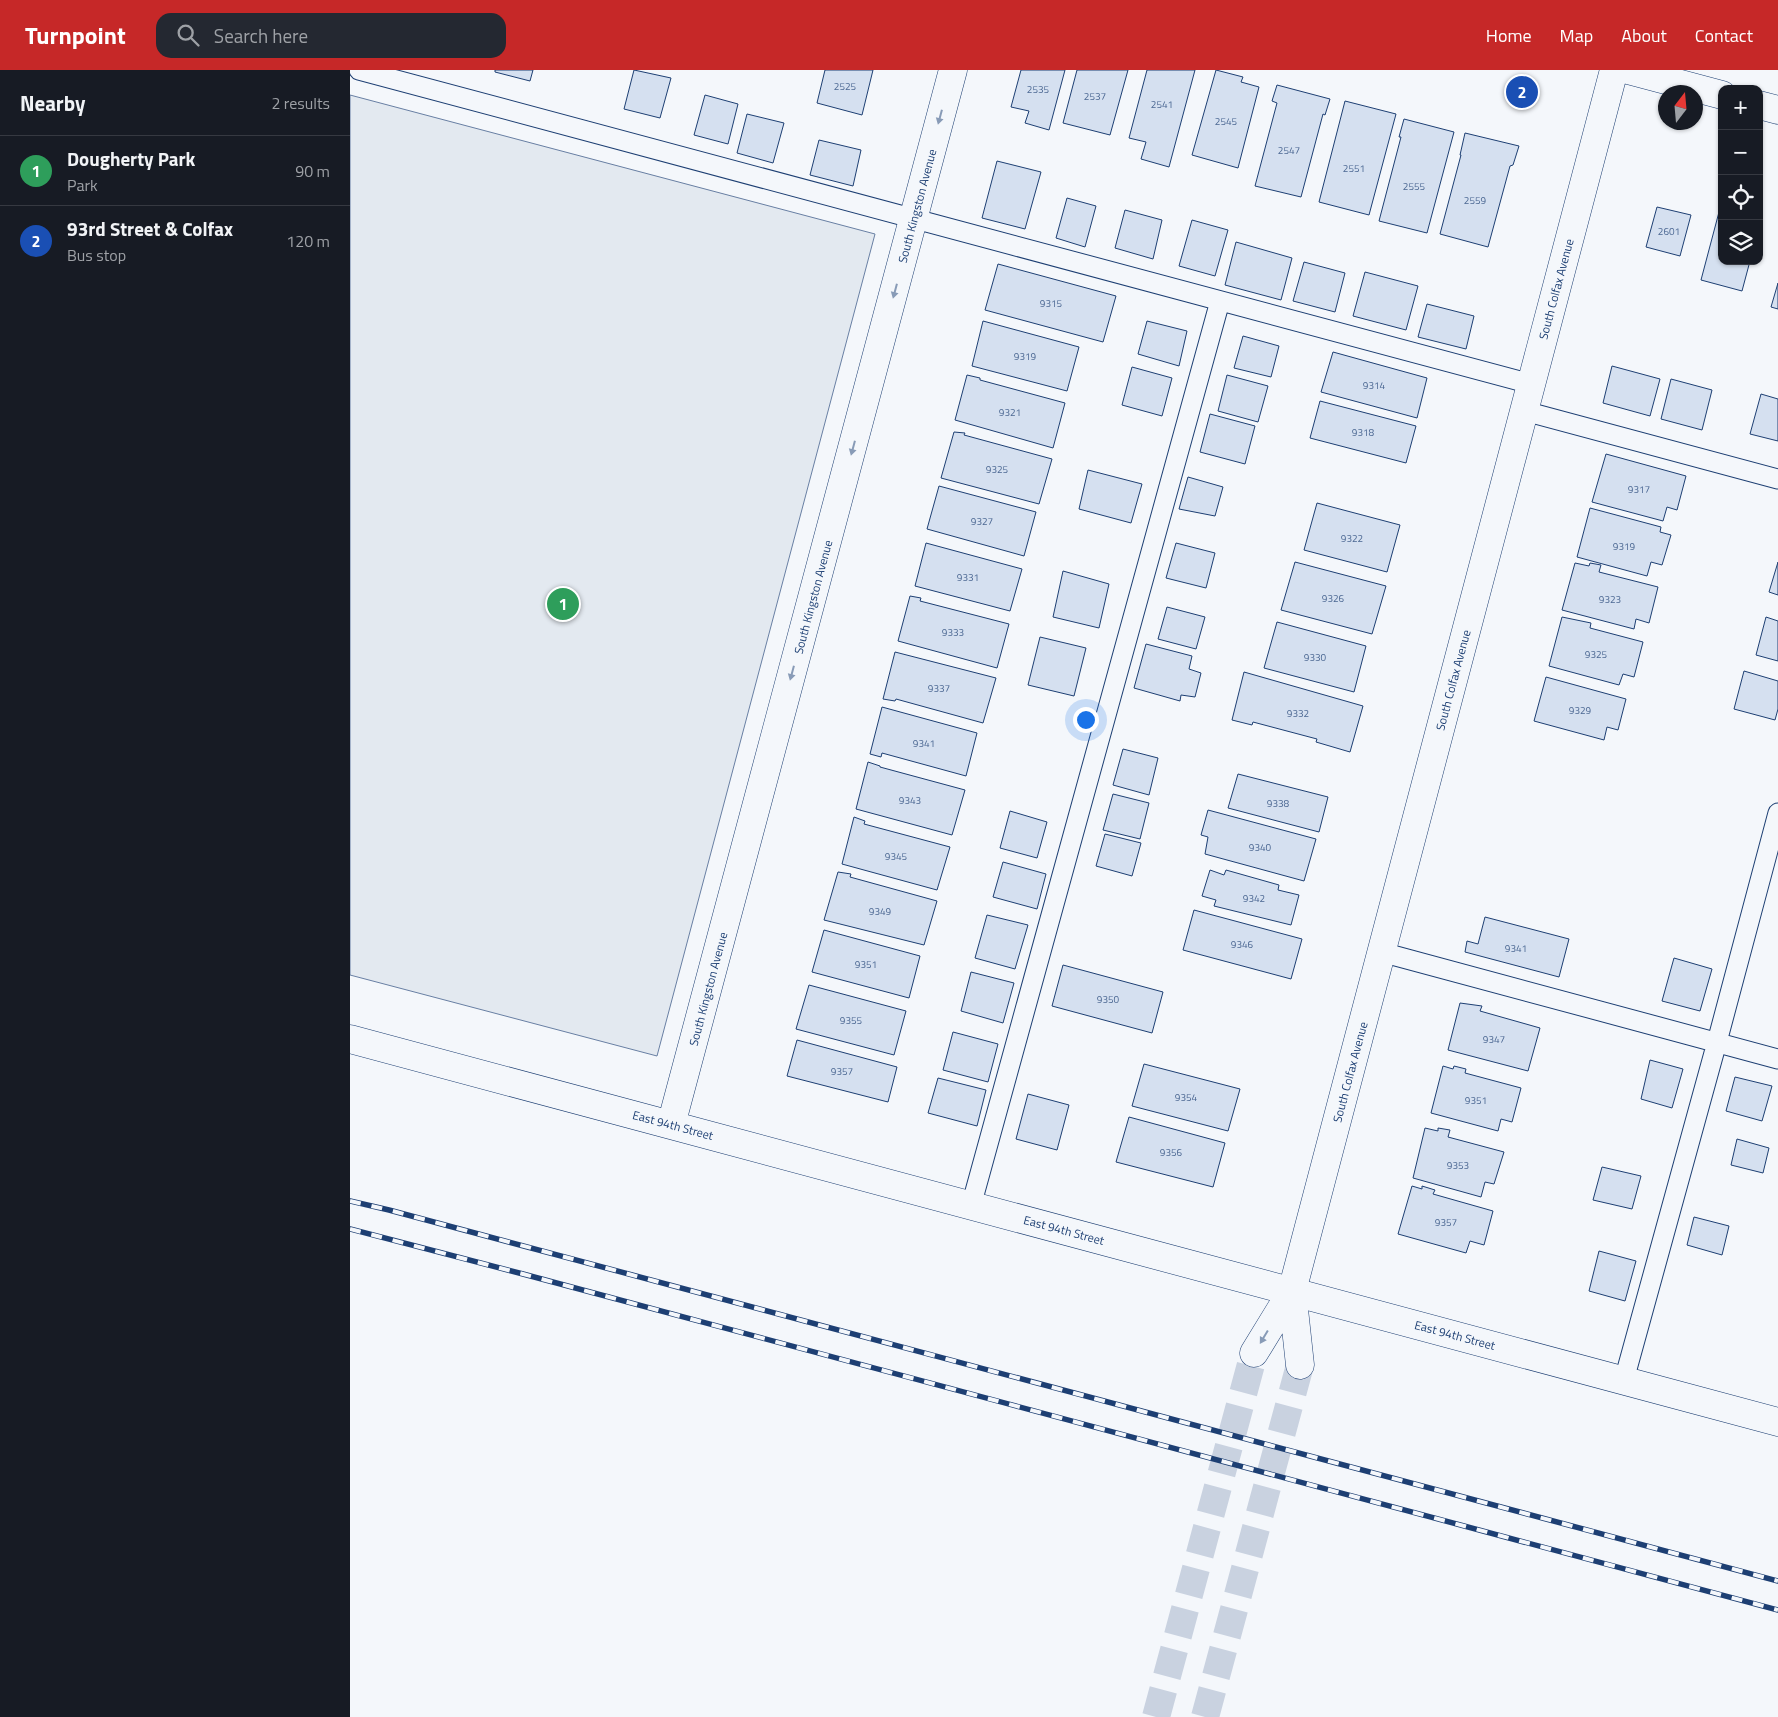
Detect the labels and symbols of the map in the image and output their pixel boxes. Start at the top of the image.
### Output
pin: 2 [1506,73,1538,111]
house number: 2525 [834,79,857,94]
house number: 2535 [1027,82,1050,97]
north arrow [1658,85,1703,130]
house number: 2537 [1084,89,1106,104]
house number: 2541 [1151,97,1173,112]
one-way arrow [936,110,944,125]
house number: 2545 [1215,114,1238,129]
house number: 2547 [1278,143,1300,158]
street label: South Kingston Avenue [893,147,941,265]
house number: 2551 [1343,161,1365,176]
house number: 2555 [1403,179,1426,194]
house number: 2559 [1464,193,1487,208]
house number: 2601 [1658,224,1680,239]
street label: South Colfax Avenue [1533,237,1579,341]
one-way arrow [890,284,898,299]
house number: 9315 [1040,296,1063,311]
house number: 9319 [1014,349,1037,364]
house number: 9314 [1363,378,1386,393]
house number: 9321 [999,405,1021,420]
house number: 9318 [1352,425,1375,440]
one-way arrow [848,441,856,456]
house number: 9325 [986,462,1009,477]
house number: 9317 [1628,482,1650,497]
house number: 9327 [971,514,993,529]
house number: 9322 [1341,531,1363,546]
street label: South Kingston Avenue [789,538,837,656]
house number: 9319 [1613,539,1636,554]
house number: 9331 [957,570,979,585]
pin: 1 [547,585,579,623]
house number: 9326 [1322,591,1345,606]
house number: 9323 [1599,592,1621,607]
house number: 9333 [942,625,964,640]
street label: South Colfax Avenue [1430,628,1476,732]
house number: 9325 [1585,647,1608,662]
house number: 9330 [1304,650,1327,665]
one-way arrow [788,665,796,680]
house number: 9337 [928,681,950,696]
house number: 9329 [1569,703,1592,718]
house number: 9332 [1287,706,1309,721]
your location [1073,707,1099,733]
house number: 9341 [913,736,935,751]
house number: 9343 [899,793,921,808]
house number: 9338 [1267,796,1290,811]
house number: 9340 [1249,840,1272,855]
house number: 9345 [885,849,908,864]
house number: 9342 [1243,891,1265,906]
house number: 9349 [869,904,892,919]
street label: South Kingston Avenue [684,930,732,1048]
house number: 9346 [1231,937,1254,952]
house number: 9341 [1505,941,1527,956]
house number: 9351 [855,957,877,972]
house number: 9350 [1097,992,1120,1007]
house number: 9355 [840,1013,863,1028]
street label: South Colfax Avenue [1327,1020,1373,1124]
house number: 9347 [1483,1032,1505,1047]
house number: 9357 [831,1064,853,1079]
house number: 9354 [1175,1090,1198,1105]
house number: 9351 [1465,1093,1487,1108]
street label: East 94th Street [631,1105,716,1145]
house number: 9356 [1160,1145,1183,1160]
house number: 9353 [1447,1158,1469,1173]
street label: East 94th Street [1022,1210,1107,1250]
house number: 9357 [1435,1215,1457,1230]
street label: East 94th Street [1413,1315,1498,1355]
one-way arrow [1259,1331,1268,1344]

